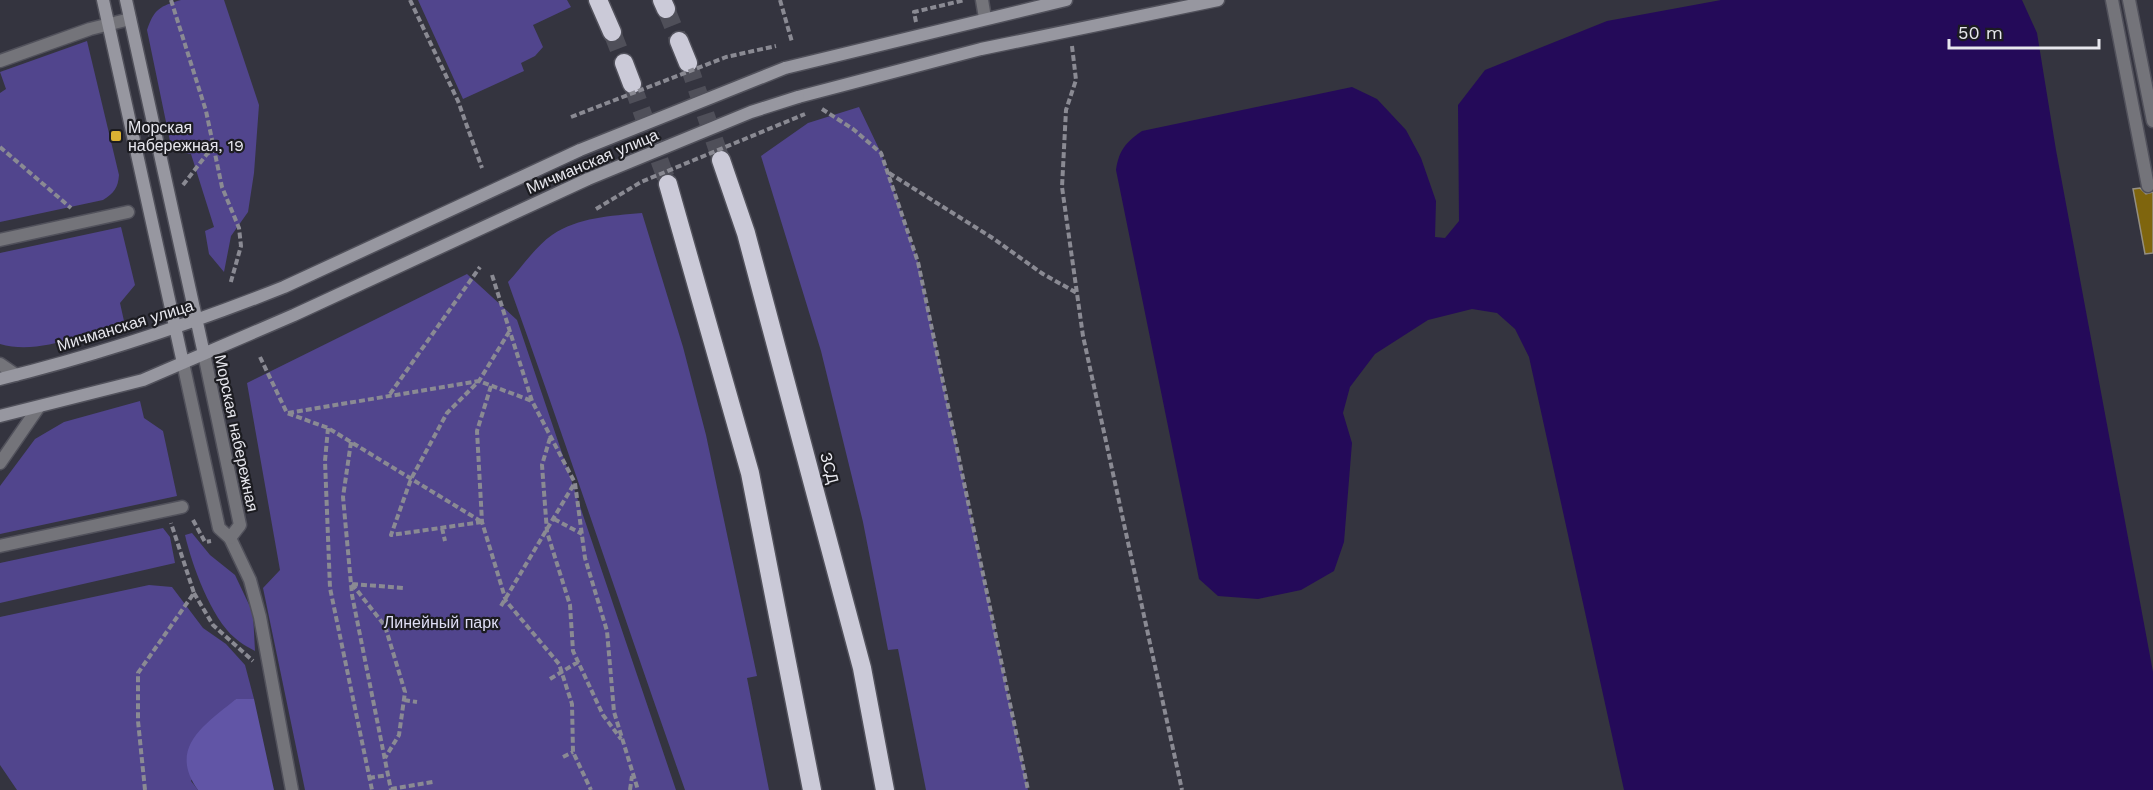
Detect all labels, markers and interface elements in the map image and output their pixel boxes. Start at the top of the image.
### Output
scale bar [1949,12,2099,50]
text: 50 m [1958,22,2003,43]
place label: Морская набережная, 19 [128,118,244,155]
street label: Мичманская улица [523,125,661,198]
marker: Морская набережная, 19 [109,129,123,143]
street label: Мичманская улица [55,296,196,355]
street label: Морская набережная [211,353,262,513]
street label: ЗСД [816,450,843,486]
park label: Линейный парк [384,613,499,632]

